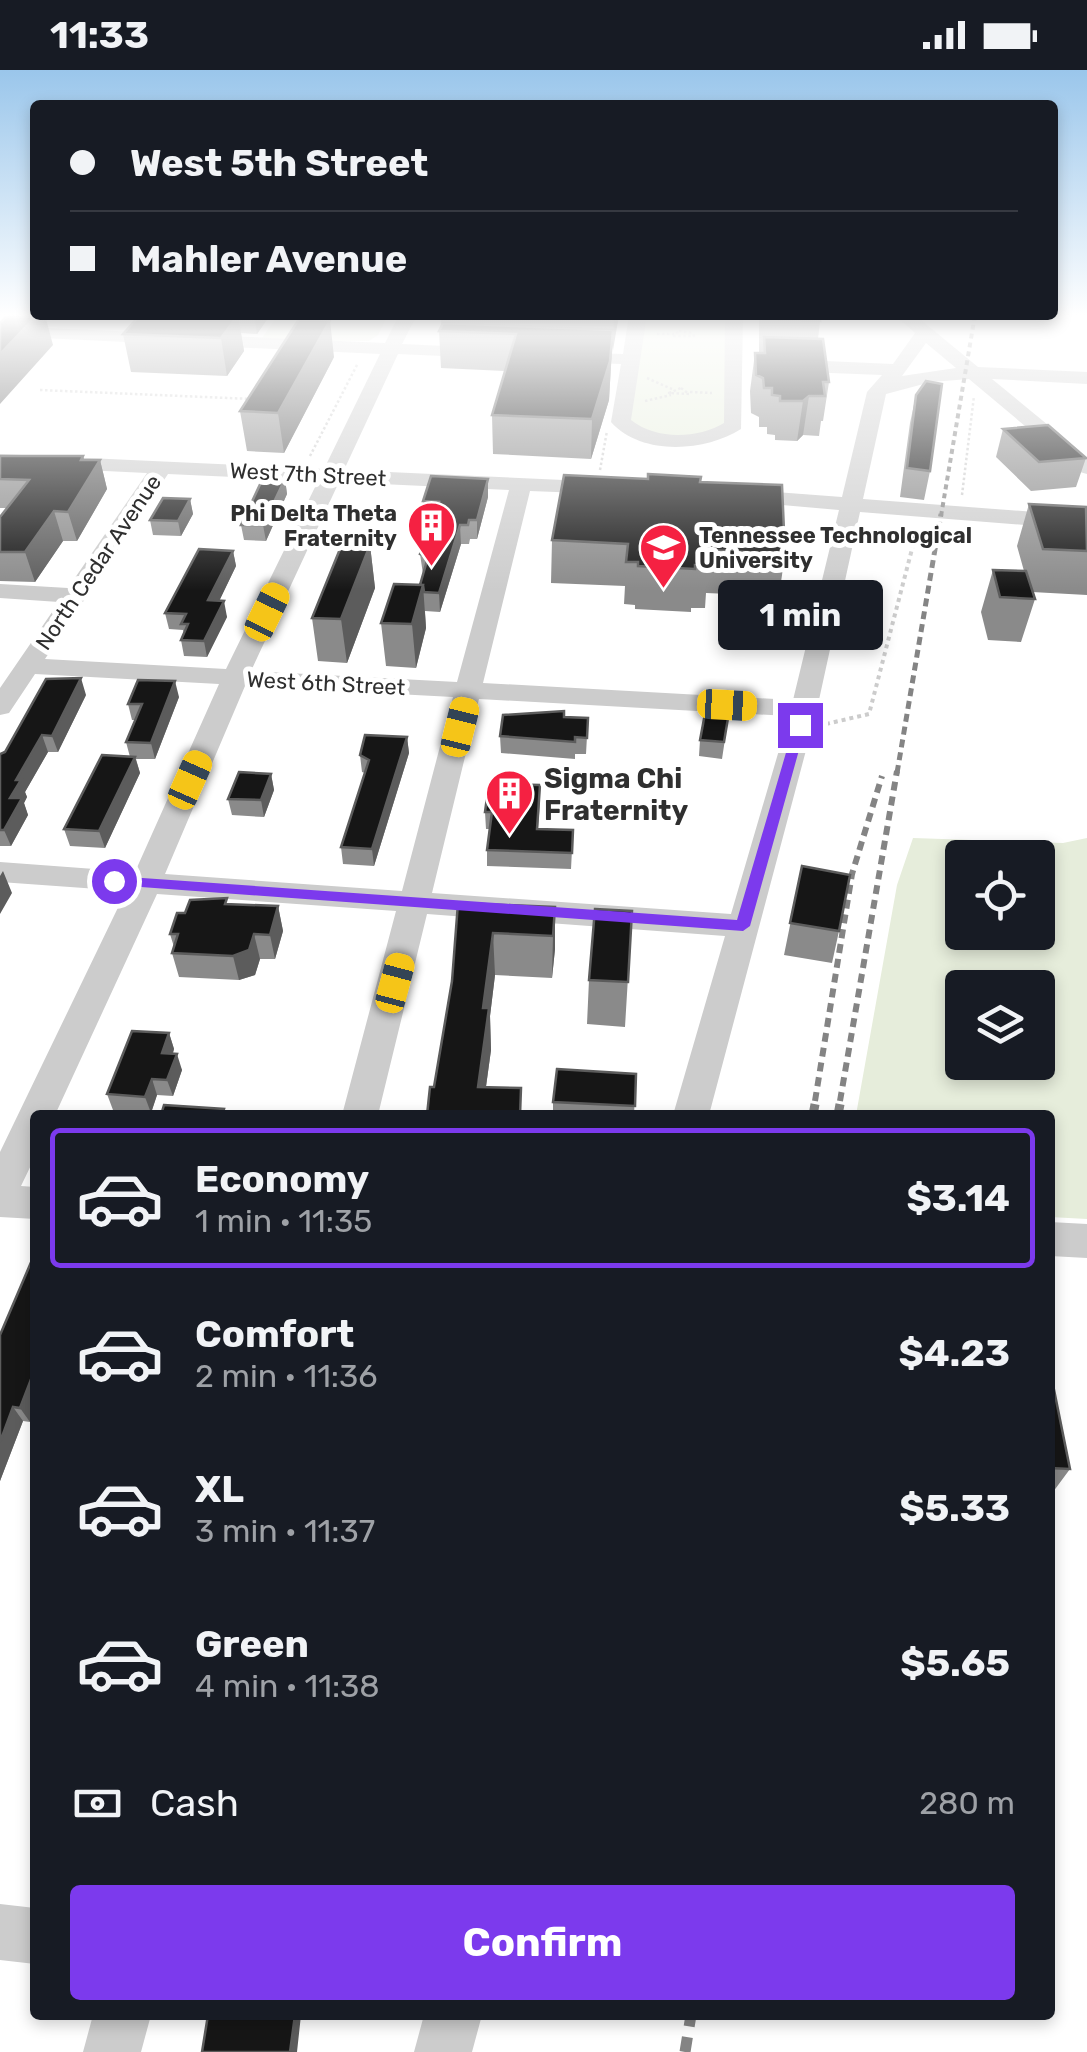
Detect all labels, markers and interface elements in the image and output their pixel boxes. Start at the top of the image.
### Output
text: 11:33 [50,12,149,58]
text: West 5th Street [130,140,428,186]
text: Mahler Avenue [130,236,407,282]
street label: West 7th Street [229,457,387,492]
street label: North Cedar Avenue [30,470,167,655]
place label: Phi Delta Theta Fraternity [230,500,397,552]
building icon: Phi Delta Theta Fraternity [406,500,458,568]
school or university icon: Tennessee Technological University [638,522,690,590]
place label: Tennessee Technological University [699,522,972,574]
car [240,578,294,646]
callout: 1 min [718,580,882,650]
text: 1 min [760,596,841,634]
street label: West 6th Street [246,666,406,701]
car [696,688,758,722]
car [438,694,482,760]
route end [778,703,823,748]
car [164,746,216,814]
place label: Sigma Chi Fraternity [544,762,688,827]
building icon: Sigma Chi Fraternity [483,768,535,836]
map controls [945,840,1055,1080]
button: locate [945,840,1055,950]
route start [92,859,137,904]
car [373,950,417,1016]
button: layers [945,970,1055,1080]
icon: car [75,1153,165,1243]
text: Economy [195,1156,369,1202]
text: $3.14 [906,1175,1010,1221]
text: 1 min · 11:35 [195,1202,372,1240]
icon: car [75,1308,165,1398]
text: Comfort [195,1311,354,1357]
text: $4.23 [898,1330,1010,1376]
text: 2 min · 11:36 [195,1357,378,1395]
icon: car [75,1463,165,1553]
text: XL [195,1466,244,1512]
text: $5.33 [899,1485,1010,1531]
text: 3 min · 11:37 [195,1512,375,1550]
icon: car [75,1618,165,1708]
text: Green [195,1621,309,1667]
text: $5.65 [900,1640,1010,1686]
text: 4 min · 11:38 [195,1667,380,1705]
icon: cash [70,1776,125,1831]
text: Cash [150,1780,239,1826]
text: 280 m [919,1784,1015,1822]
button: Confirm [70,1885,1015,2000]

